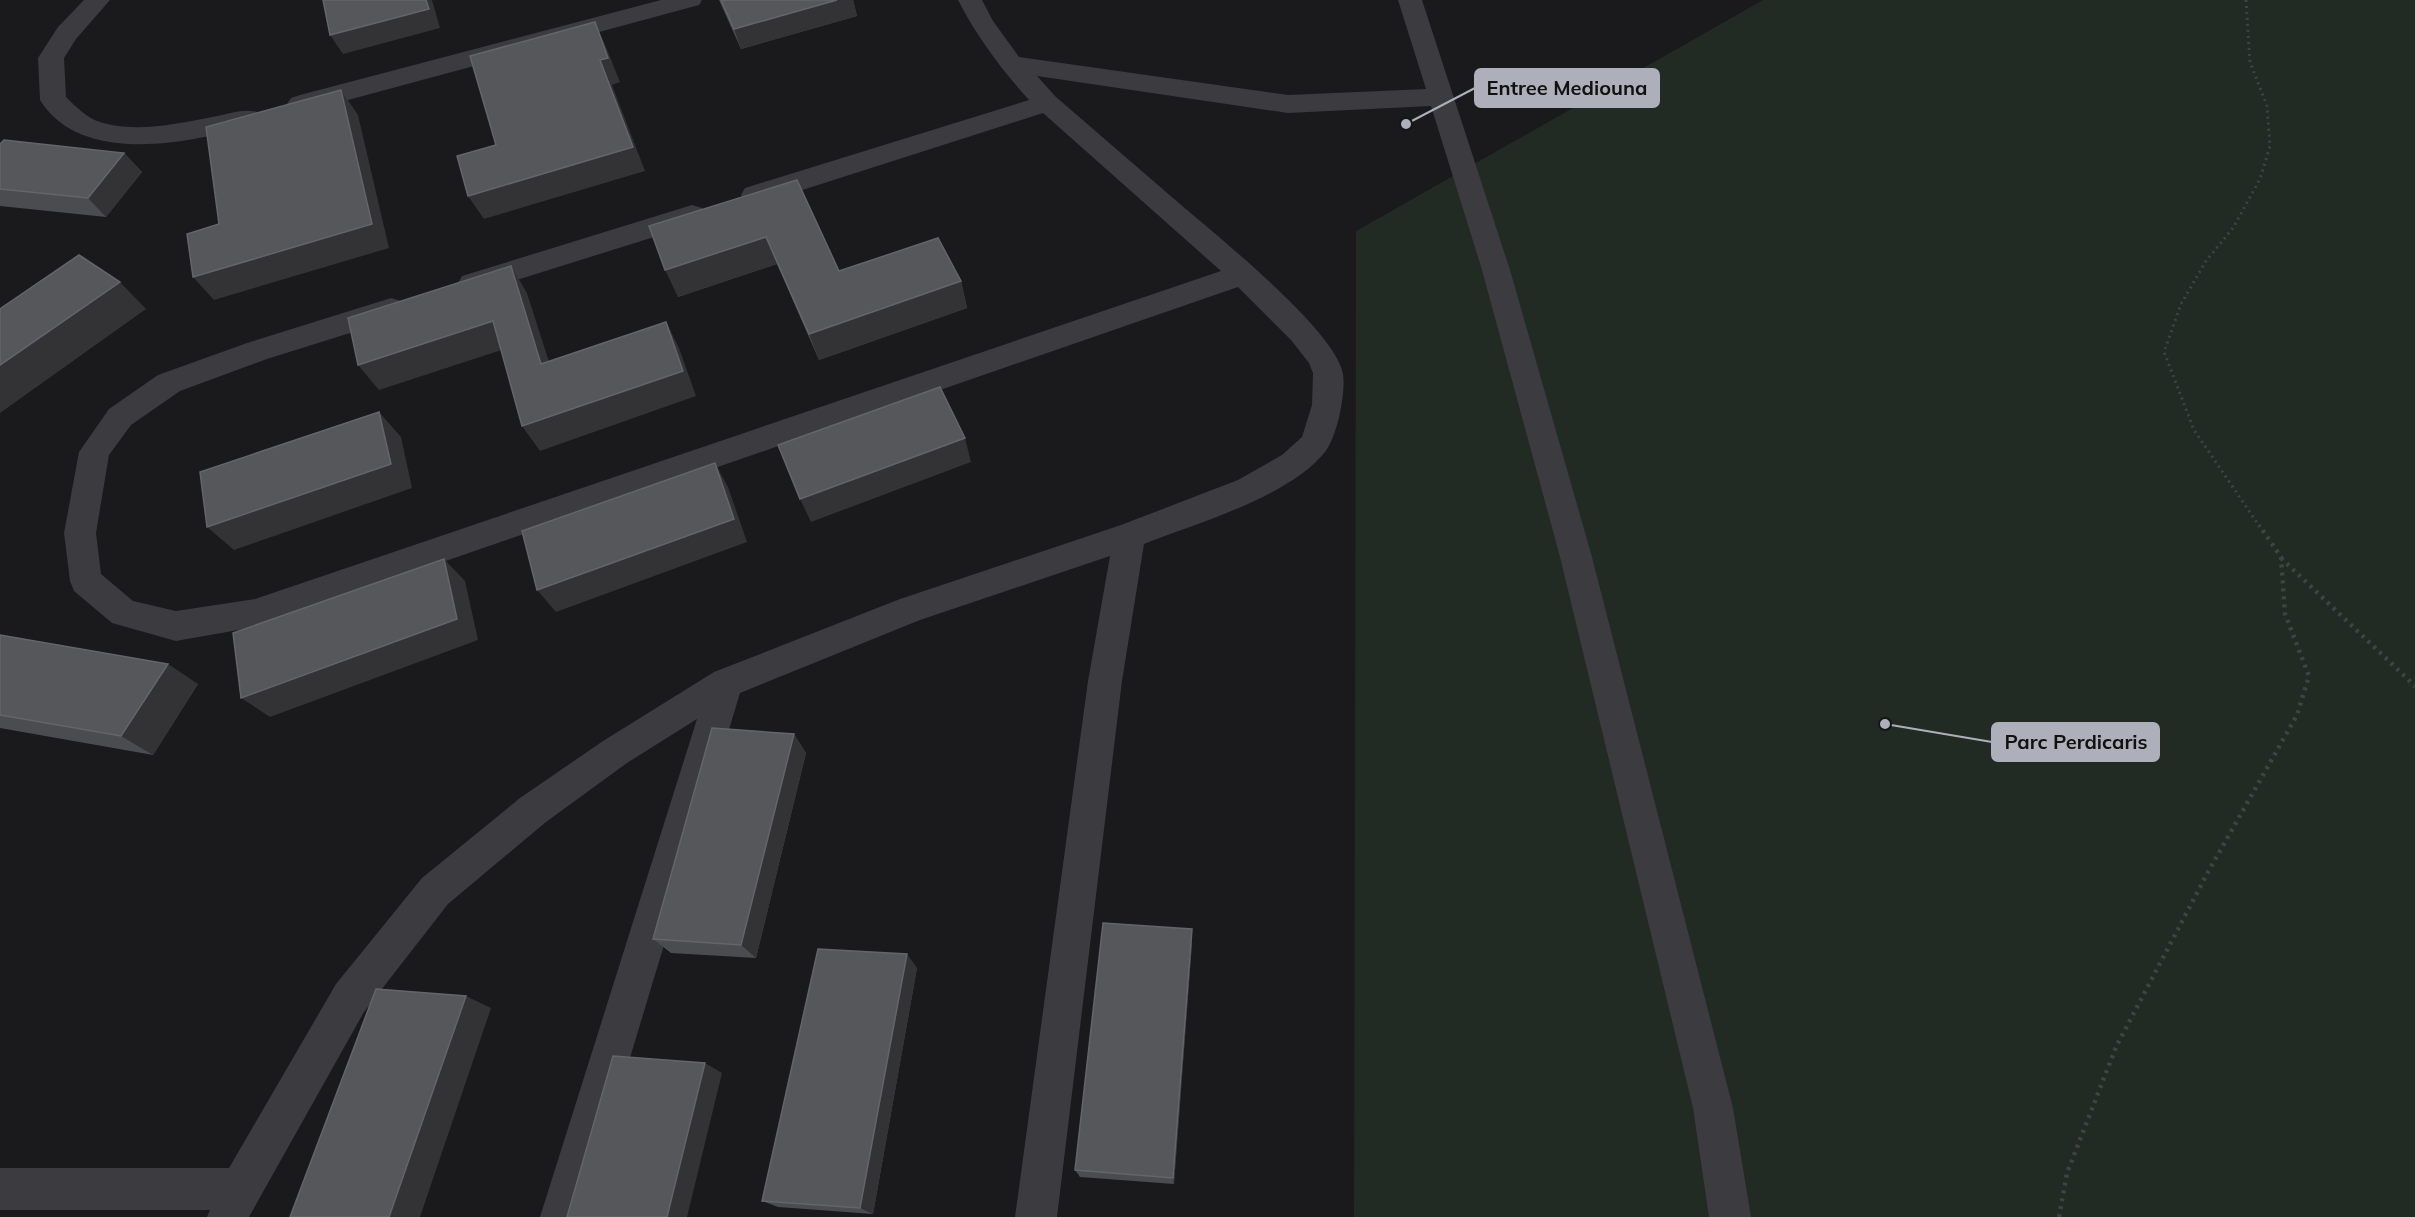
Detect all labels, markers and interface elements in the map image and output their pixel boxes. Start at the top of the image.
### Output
callout: Entree Mediouna [1475,69,1659,107]
text: Entree Mediouna [1487,75,1647,100]
callout: Parc Perdicaris [1992,723,2159,761]
text: Parc Perdicaris [2004,729,2148,754]

